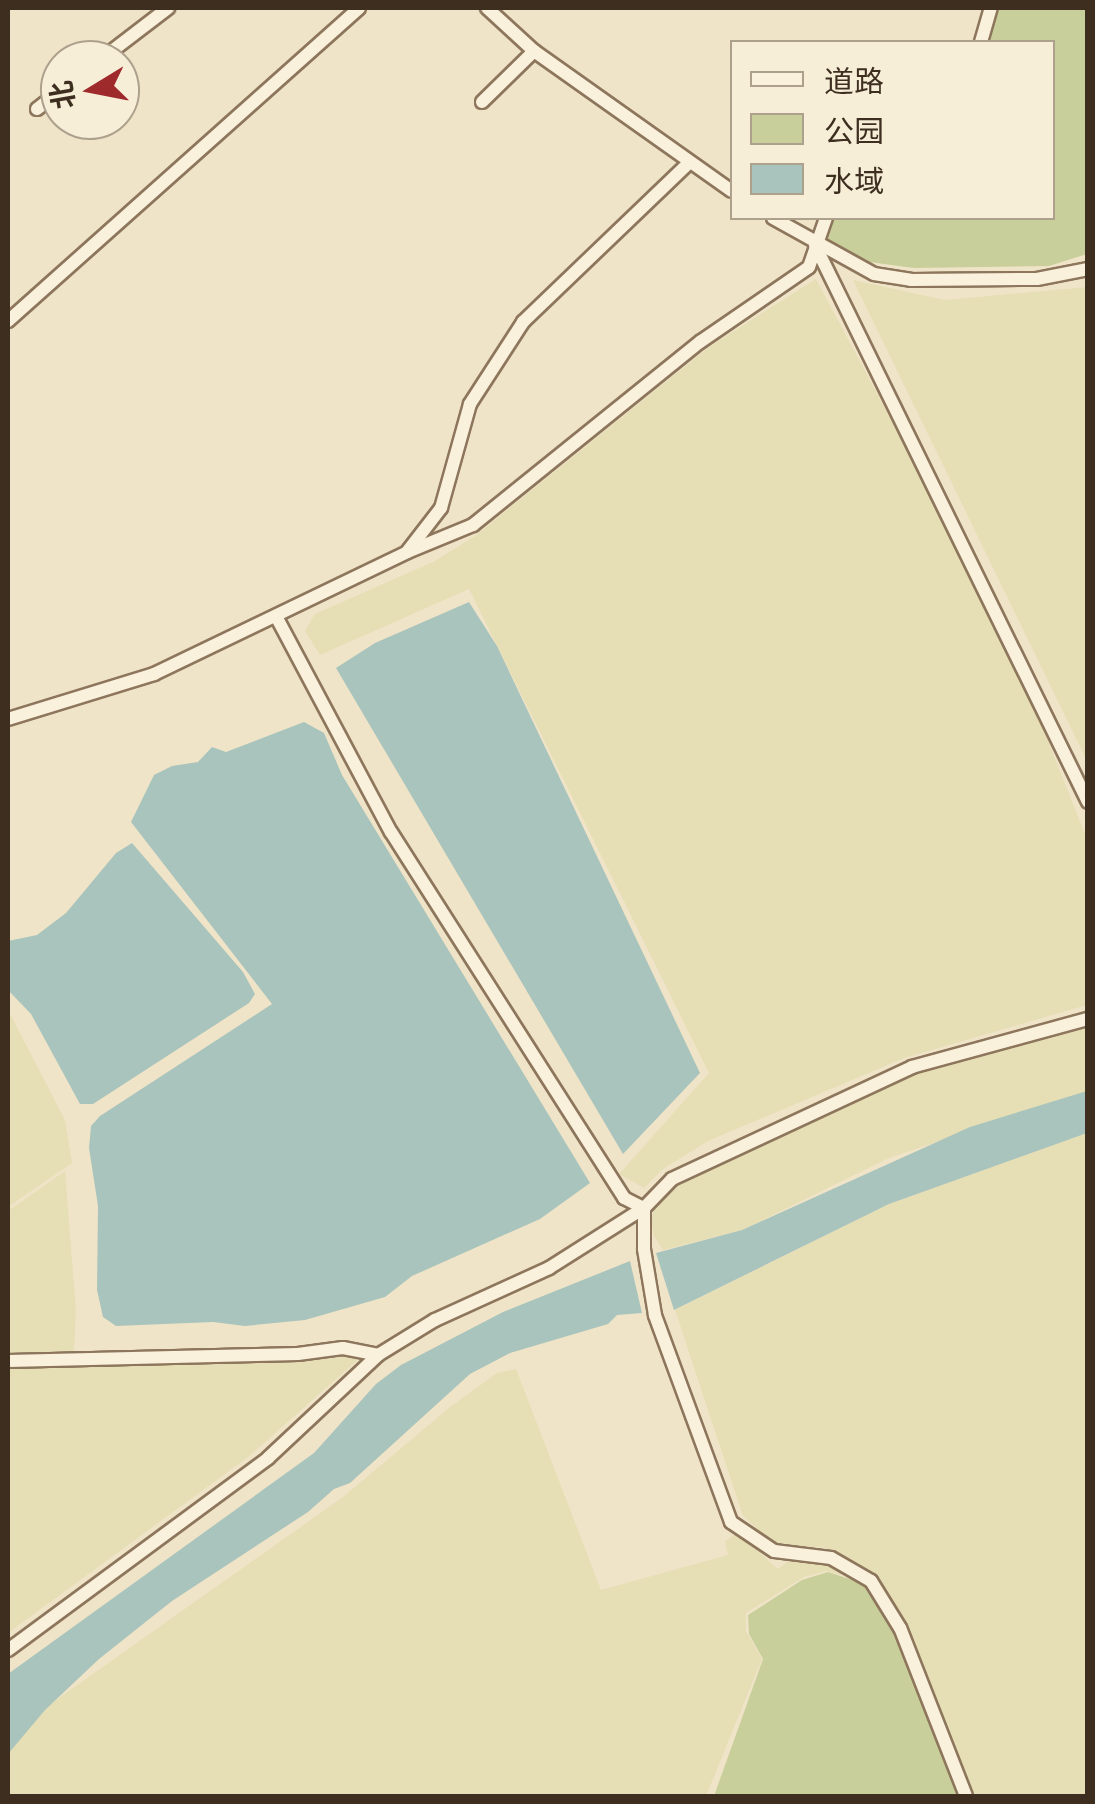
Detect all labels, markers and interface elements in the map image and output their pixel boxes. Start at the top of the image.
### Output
north arrow [40,40,140,140]
legend [730,40,1055,220]
text: 道路 [824,62,884,100]
text: 北 [42,78,83,112]
text: 公园 [824,112,884,150]
text: 水域 [824,162,884,200]

